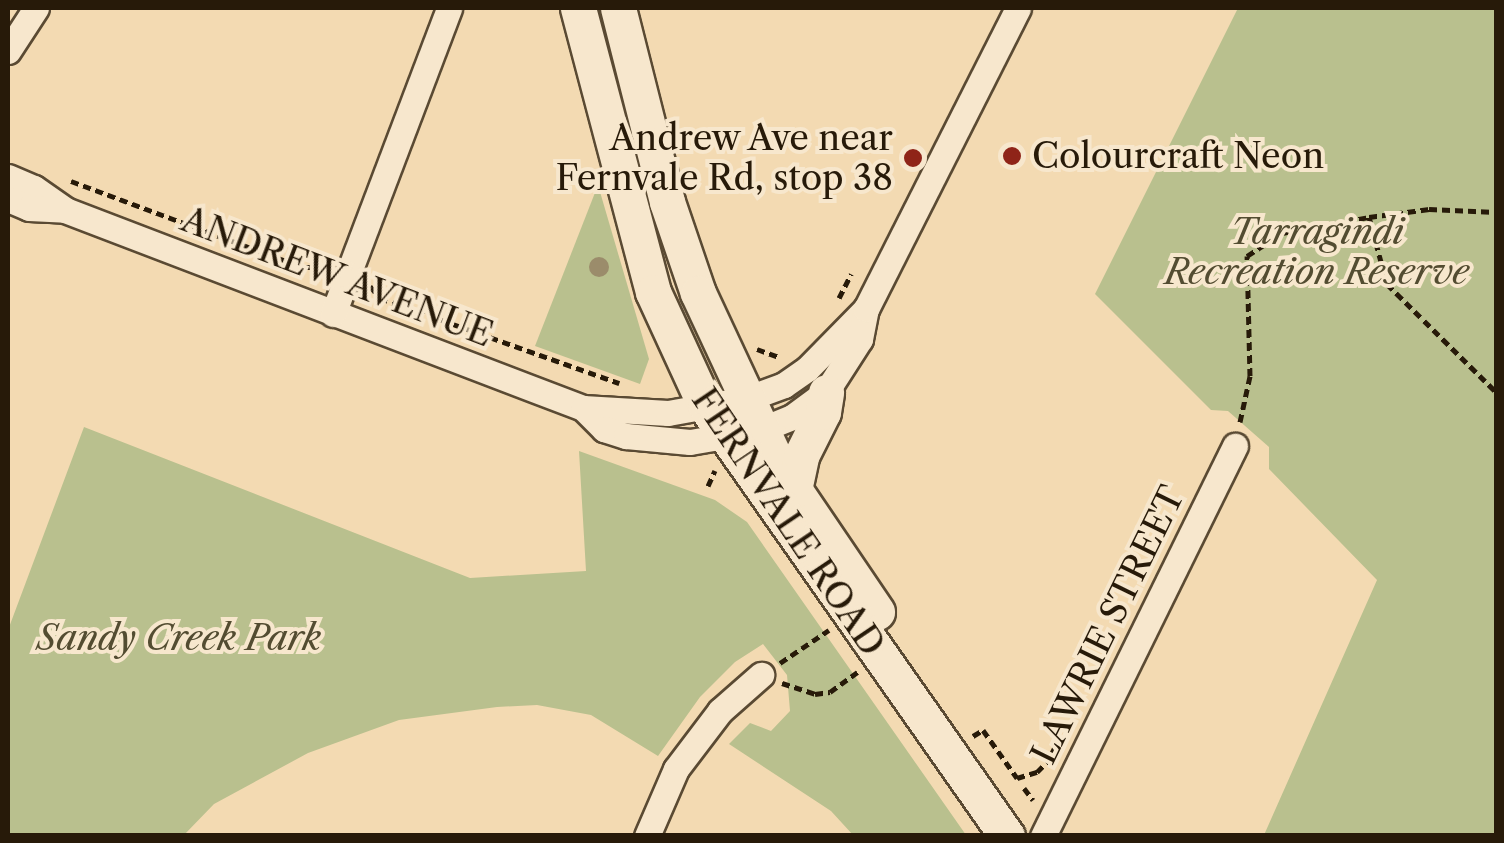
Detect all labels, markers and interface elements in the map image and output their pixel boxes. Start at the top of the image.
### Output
place label: Andrew Ave near Fernvale Rd, stop 38 [555,117,893,199]
place label: Colourcraft Neon [1032,135,1324,177]
marker: Colourcraft Neon [1001,145,1023,167]
marker: Andrew Ave near Fernvale Rd, stop 38 [902,147,924,169]
street label: ANDREW AVENUE [174,198,500,356]
park label: Tarragindi Recreation Reserve [1165,211,1469,293]
street label: FERNVALE ROAD [683,380,893,664]
street label: LAWRIE STREET [1023,479,1193,771]
park label: Sandy Creek Park [37,617,321,659]

